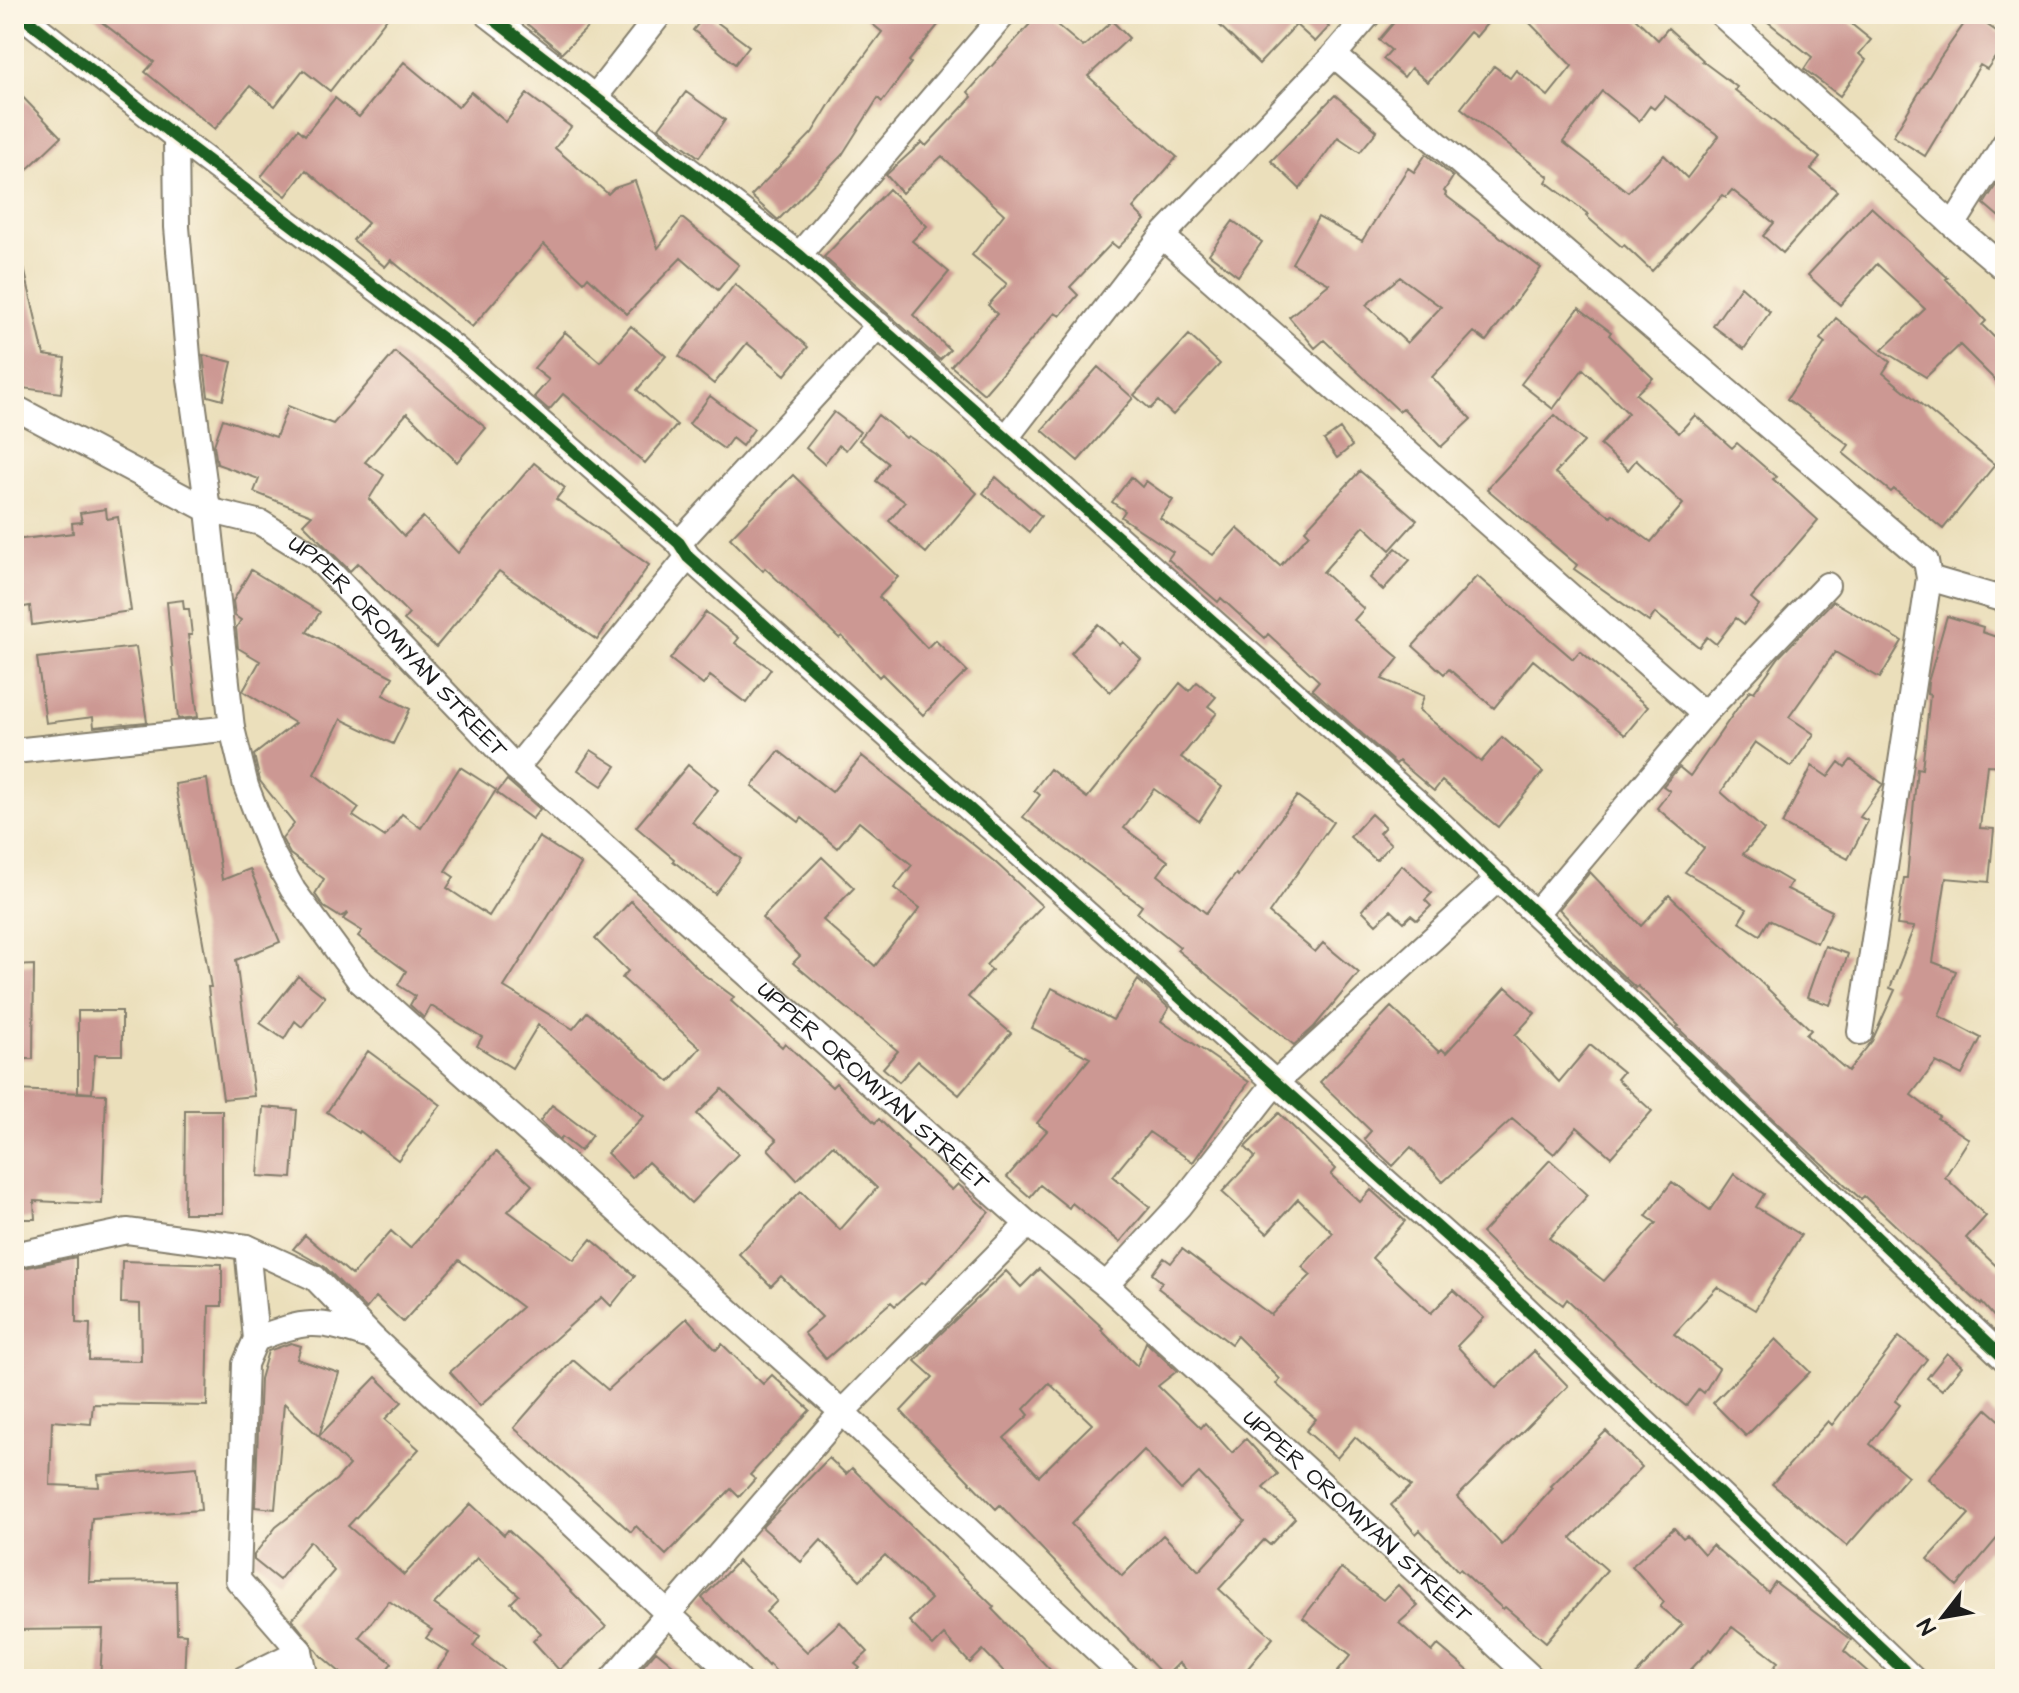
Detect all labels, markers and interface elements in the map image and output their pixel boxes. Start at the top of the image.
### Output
street label: UPPER OROMIYAN STREET [282,527,515,766]
street label: UPPER OROMIYAN STREET [749,973,997,1199]
street label: UPPER OROMIYAN STREET [1235,1402,1480,1632]
north arrow [1903,1577,1983,1657]
text: N [1910,1612,1944,1640]

